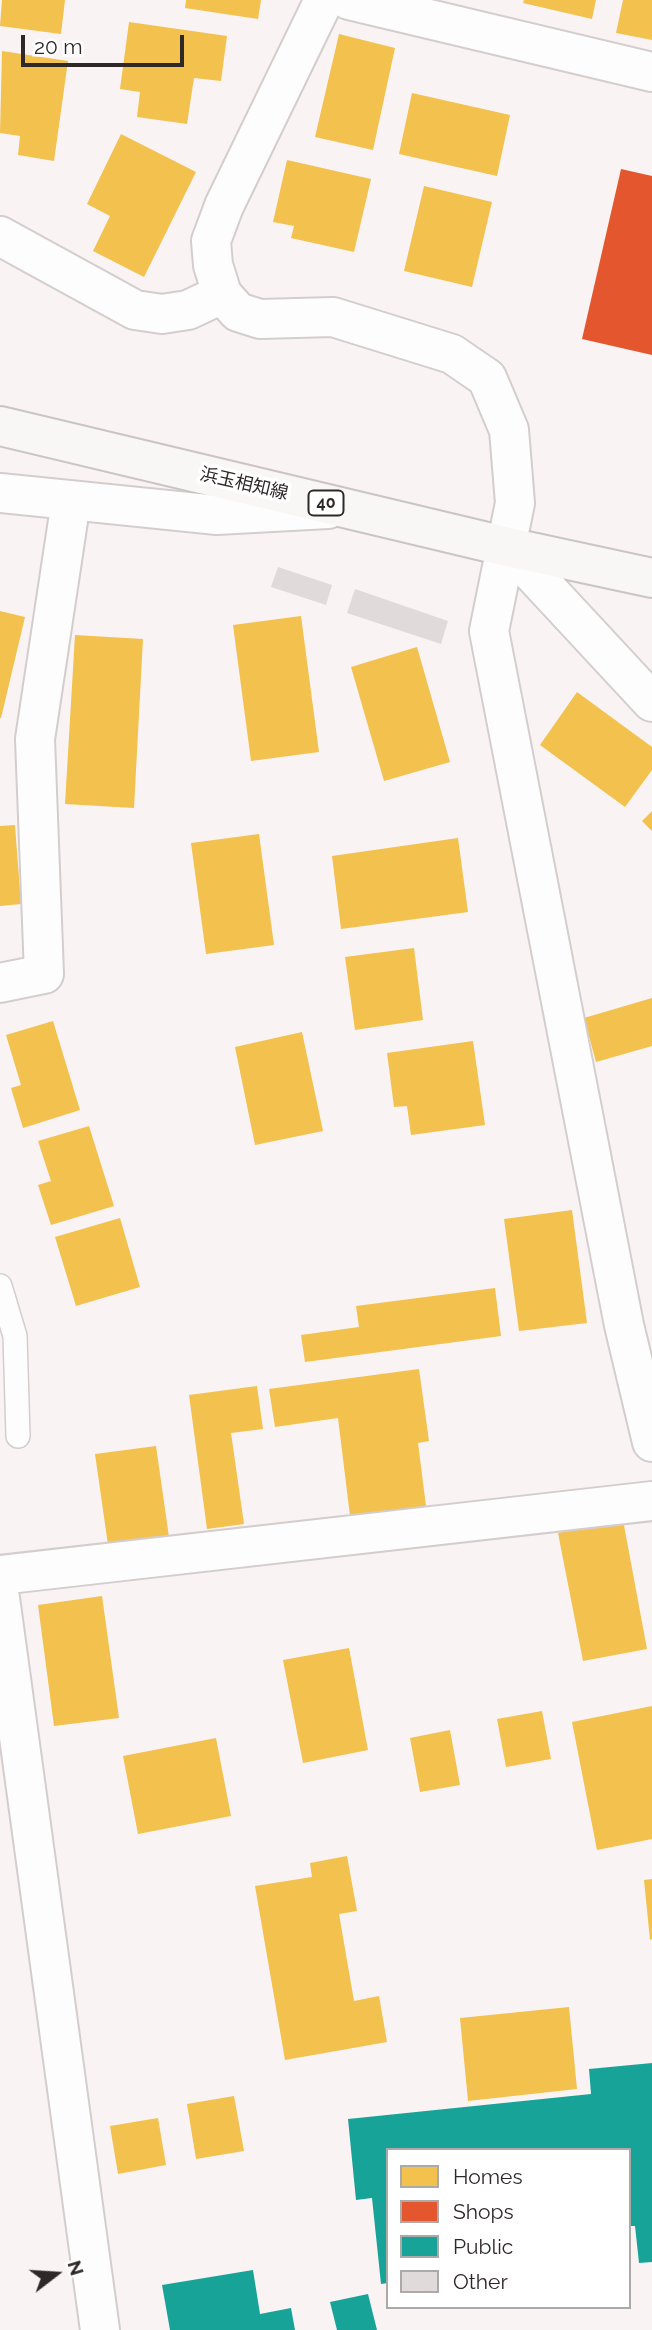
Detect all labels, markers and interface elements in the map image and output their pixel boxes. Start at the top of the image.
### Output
scale bar [24,21,187,65]
text: 20 m [34,34,82,59]
street label: 浜玉相知線 [198,463,290,505]
road number: 40 [308,490,344,516]
legend [386,2148,631,2309]
text: Homes [453,2164,523,2189]
text: Shops [453,2199,514,2224]
text: Public [453,2234,513,2259]
north arrow [21,2239,91,2309]
text: N [63,2258,89,2278]
text: Other [453,2269,508,2294]

